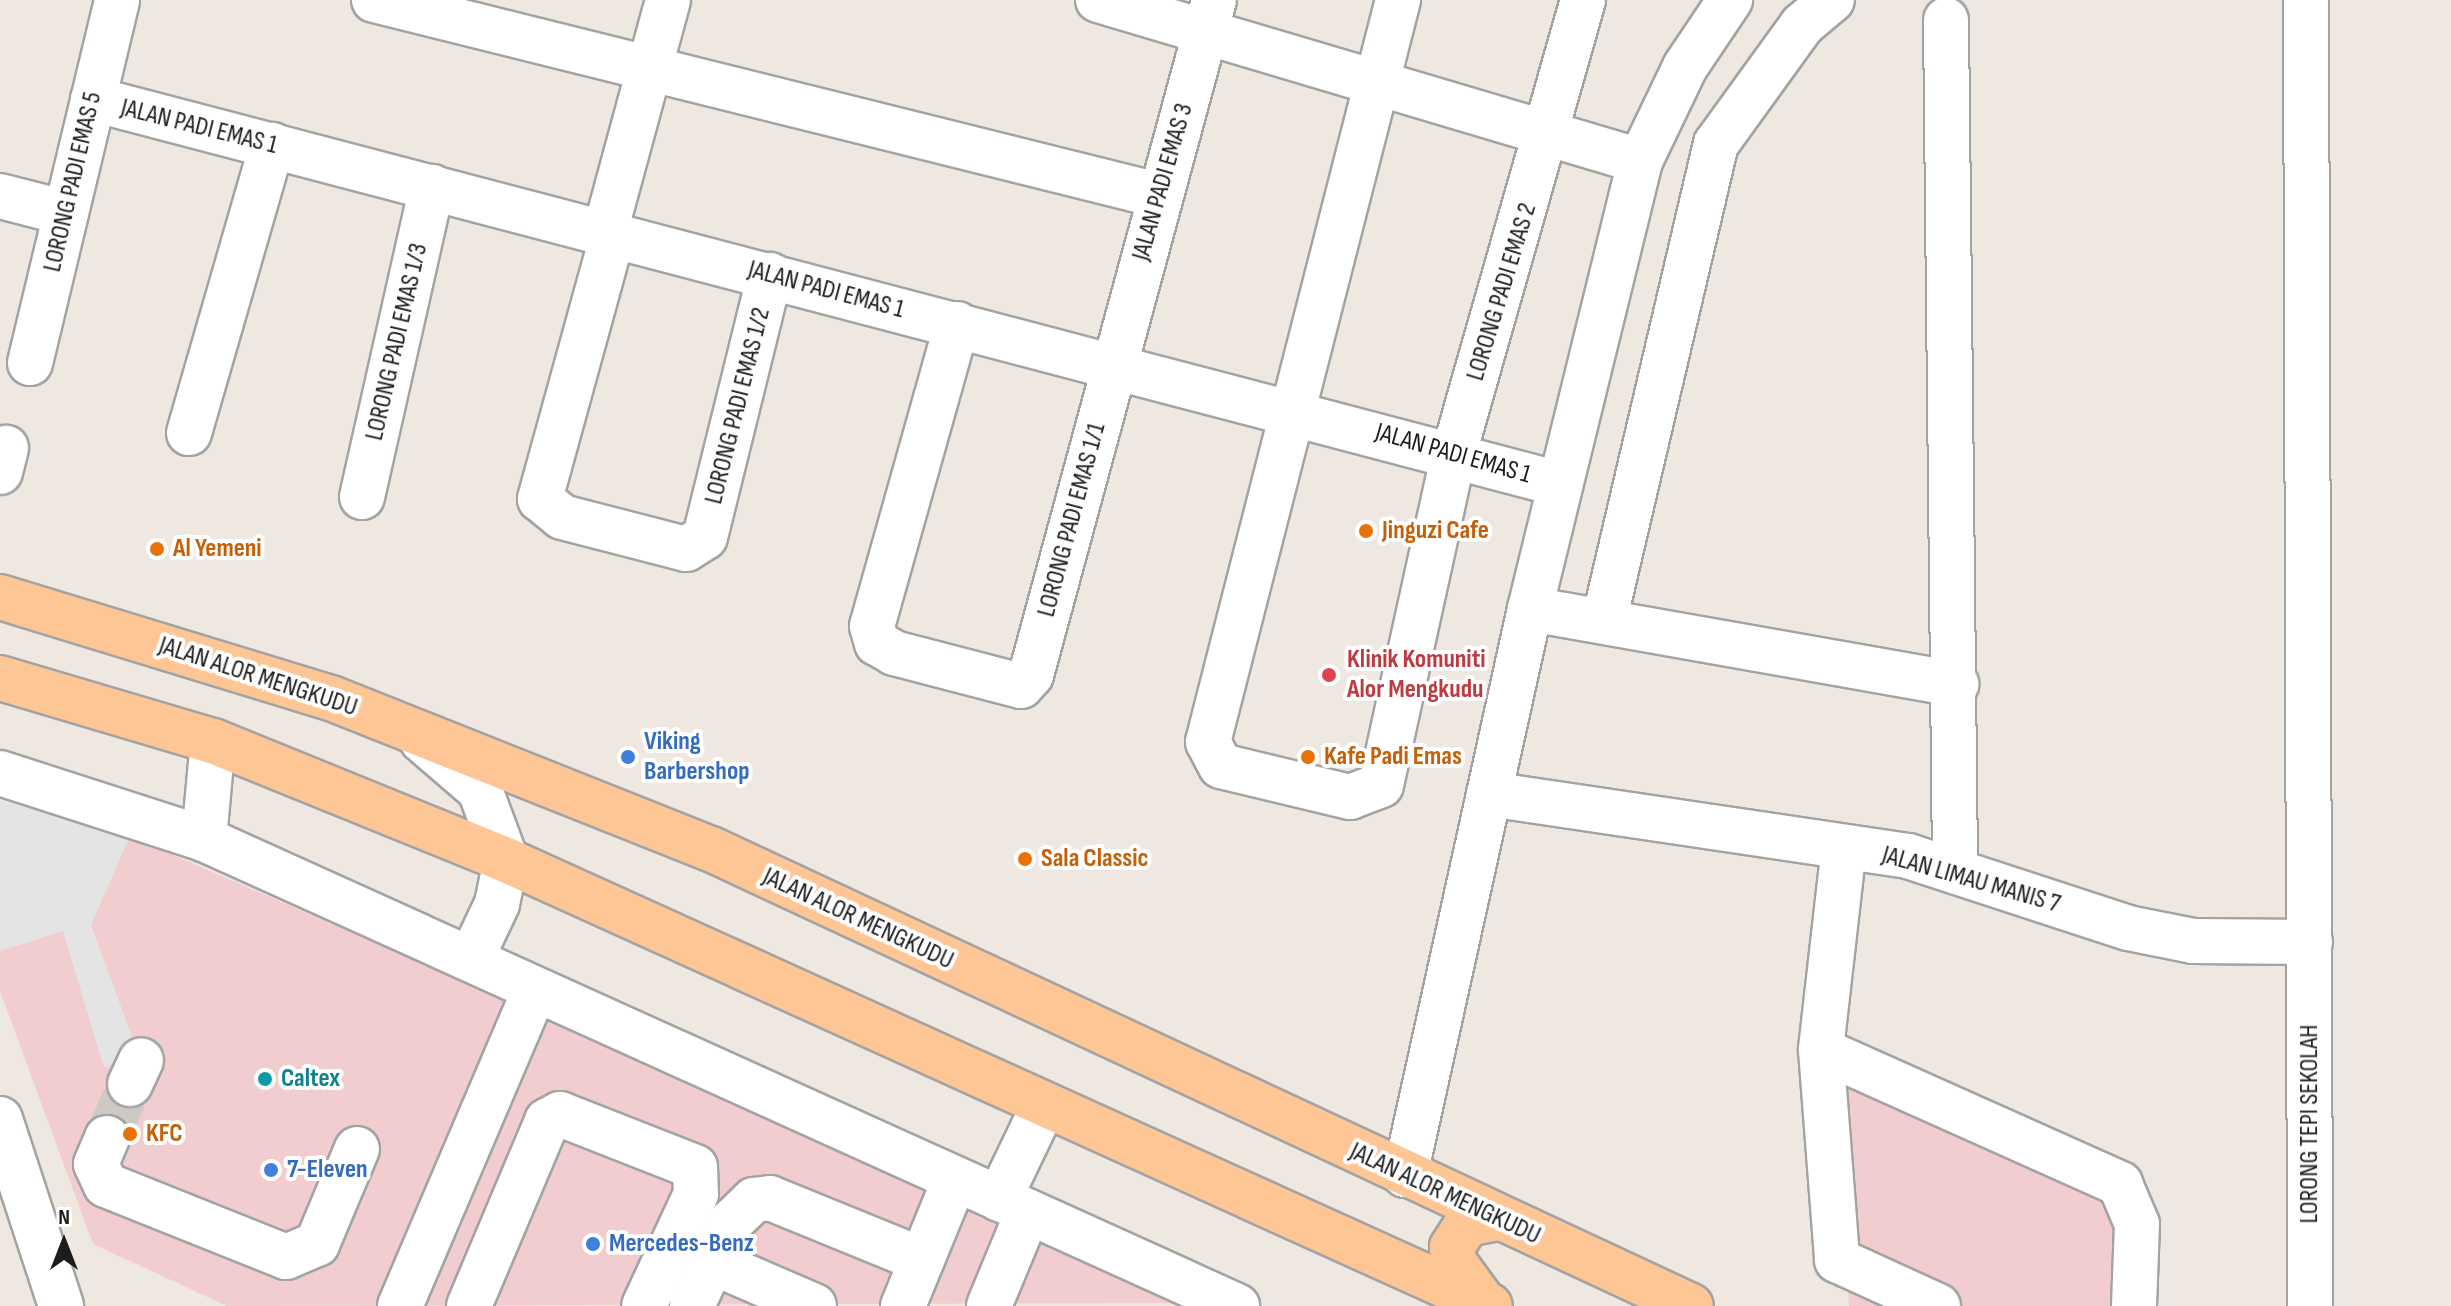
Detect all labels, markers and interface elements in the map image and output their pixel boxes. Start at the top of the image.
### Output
street label: LORONG PADI EMAS 5 [37,89,109,275]
street label: JALAN PADI EMAS 1 [118,92,280,162]
street label: JALAN PADI EMAS 3 [1126,100,1200,264]
street label: LORONG PADI EMAS 2 [1460,199,1544,385]
street label: LORONG PADI EMAS 1/3 [359,240,435,444]
street label: JALAN PADI EMAS 1 [745,254,907,326]
street label: LORONG PADI EMAS 1/2 [699,305,777,507]
street label: JALAN PADI EMAS 1 [1372,417,1534,491]
street label: LORONG PADI EMAS 1/1 [1031,420,1113,620]
place label: Jinguzi Cafe [1382,515,1489,547]
marker: Jinguzi Cafe [1357,522,1375,540]
place label: Al Yemeni [173,533,262,565]
marker: Al Yemeni [148,540,166,558]
street label: JALAN ALOR MENGKUDU [155,630,361,724]
place label: Klinik Komuniti Alor Mengkudu [1347,644,1485,706]
marker: Klinik Komuniti Alor Mengkudu [1318,664,1340,686]
place label: Viking Barbershop [644,726,750,788]
place label: Kafe Padi Emas [1324,741,1462,773]
marker: Viking Barbershop [619,748,637,766]
marker: Kafe Padi Emas [1299,748,1317,766]
street label: JALAN LIMAU MANIS 7 [1878,840,2064,920]
place label: Sala Classic [1041,843,1149,875]
marker: Sala Classic [1016,850,1034,868]
street label: JALAN ALOR MENGKUDU [758,861,958,977]
street label: LORONG TEPI SEKOLAH [2294,1025,2326,1223]
place label: Caltex [281,1063,340,1095]
marker: Caltex [256,1070,274,1088]
place label: KFC [146,1118,183,1150]
marker: KFC [121,1125,139,1143]
street label: JALAN ALOR MENGKUDU [1345,1136,1545,1252]
place label: 7-Eleven [287,1154,368,1186]
marker: 7-Eleven [262,1161,280,1179]
north arrow [24,1202,104,1282]
text: N [58,1204,70,1231]
place label: Mercedes-Benz [609,1228,754,1260]
marker: Mercedes-Benz [584,1235,602,1253]

